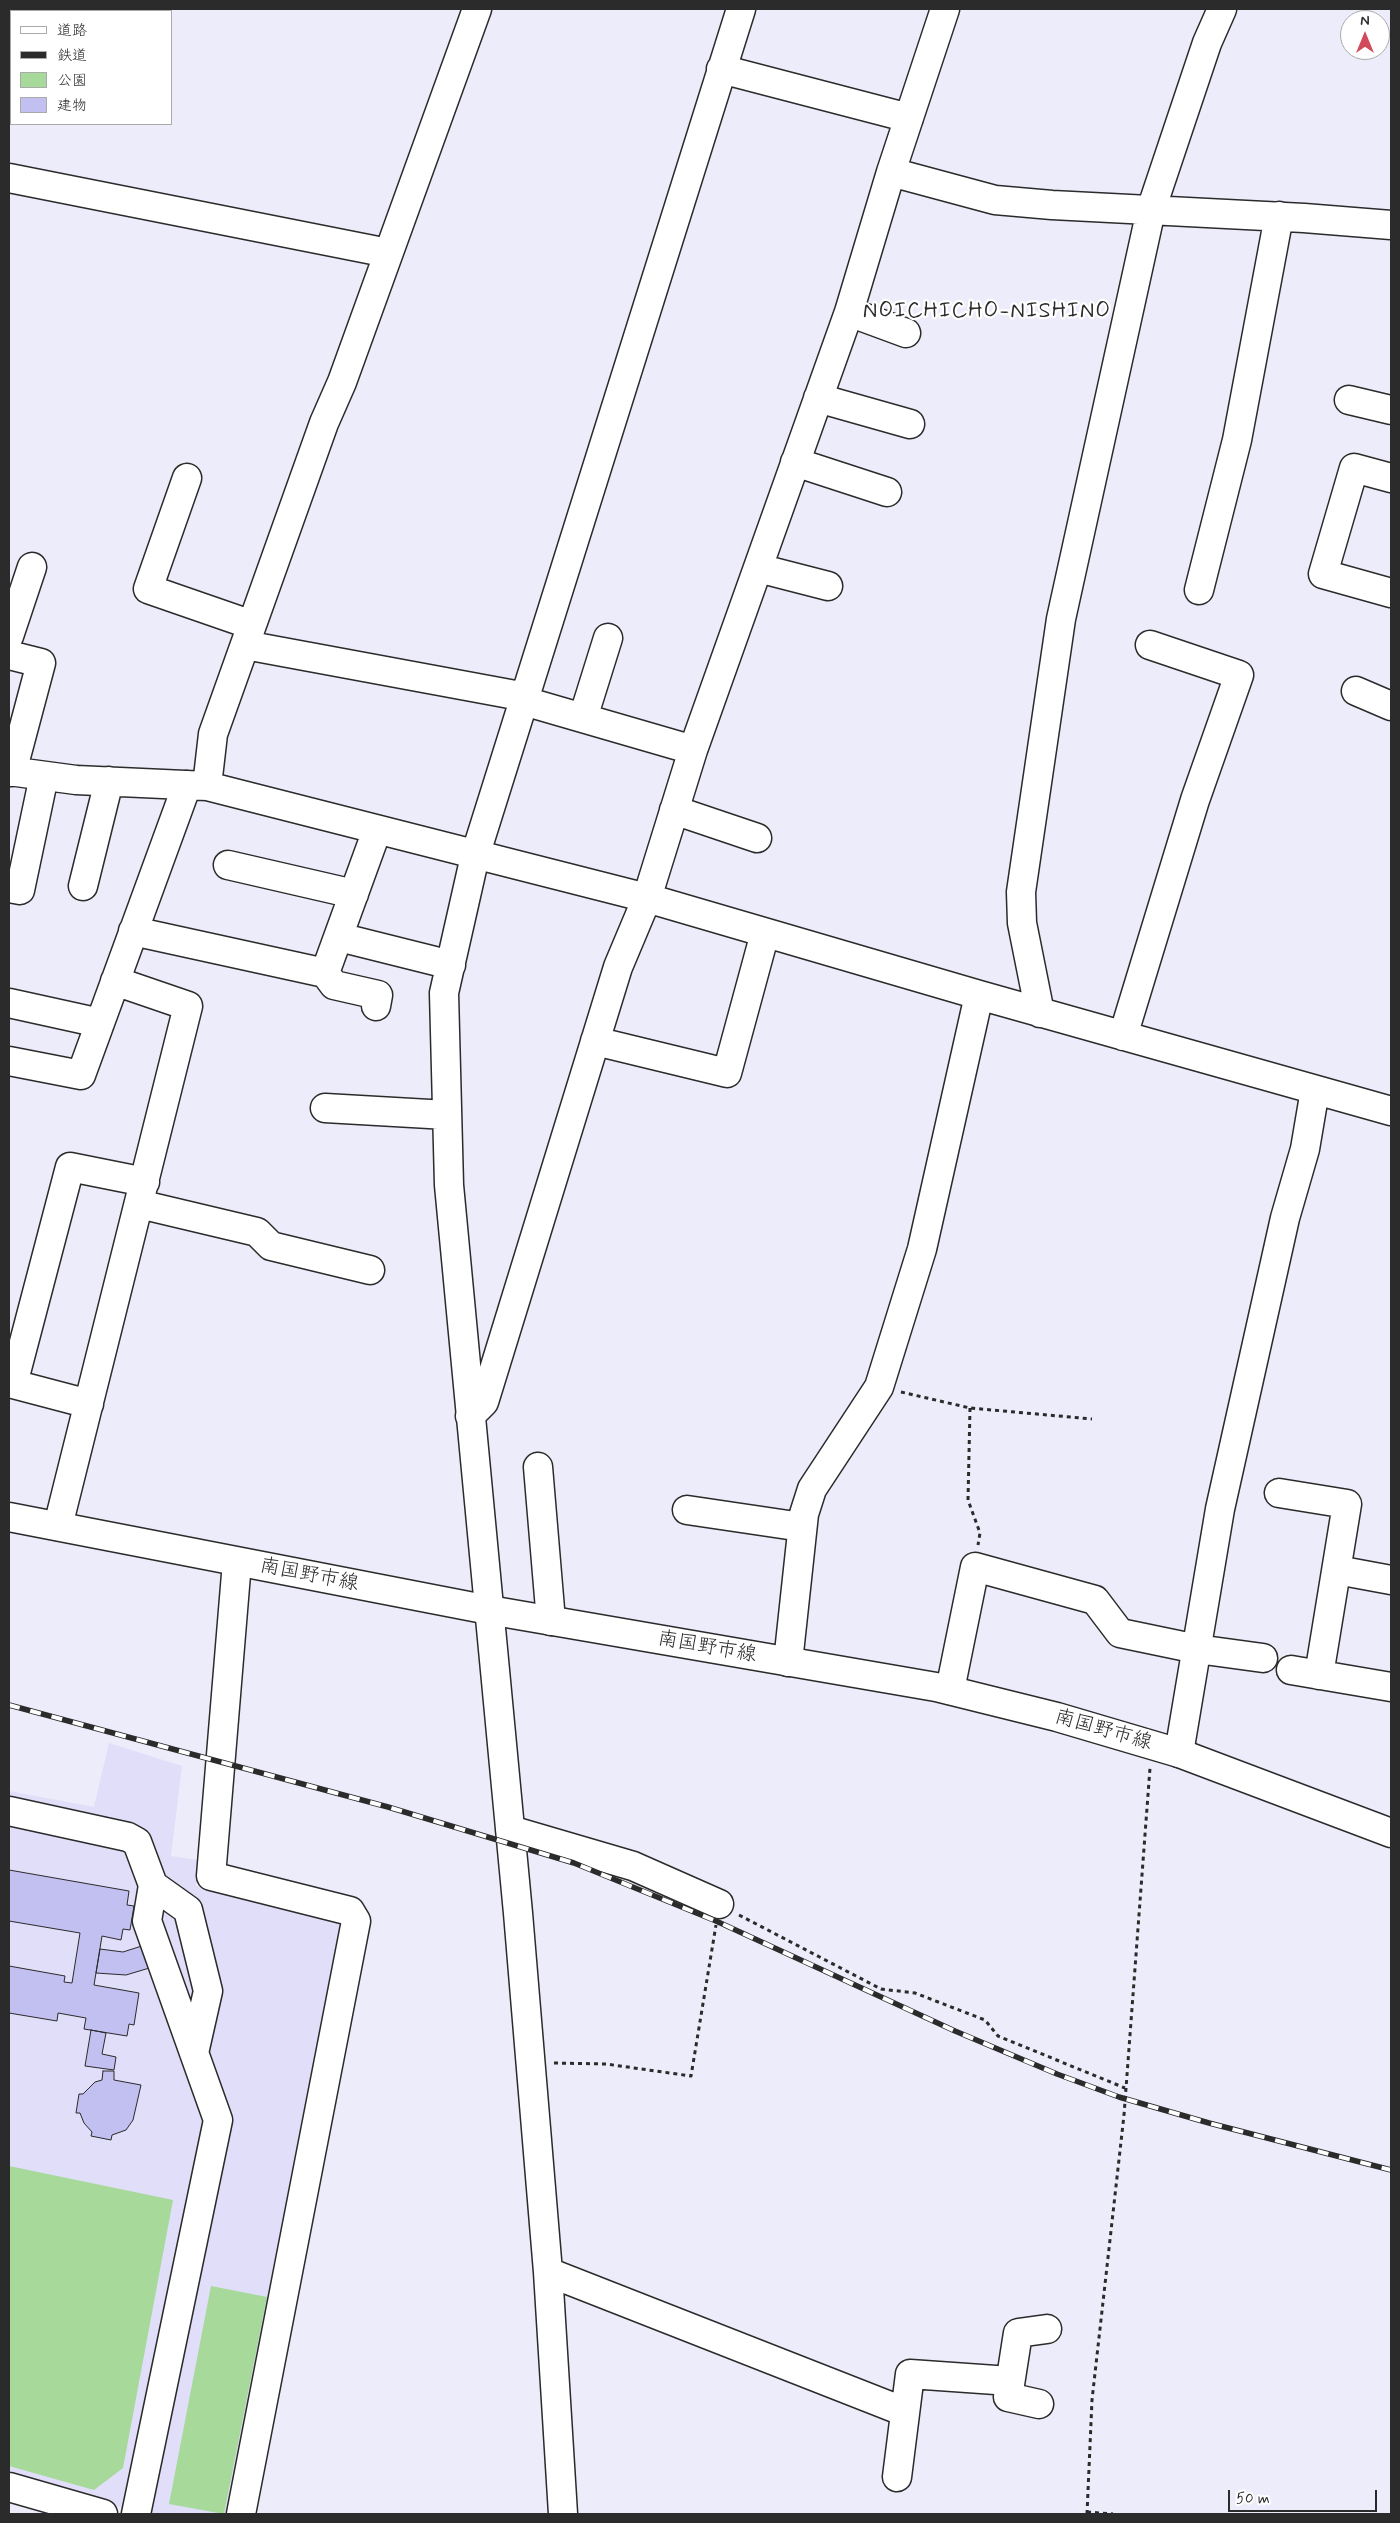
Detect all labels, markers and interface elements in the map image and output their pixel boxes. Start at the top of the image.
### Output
legend [10,10,172,125]
north arrow [1340,10,1390,60]
text: N [1360,12,1370,30]
text: 道路 [57,21,87,41]
text: 鉄道 [57,46,87,66]
text: 公園 [57,71,87,91]
text: 建物 [57,96,87,116]
district label: NOICHICHO-NISHINO [866,299,1108,325]
street label: 南国野市線 [258,1555,360,1597]
street label: 南国野市線 [656,1627,758,1669]
street label: 南国野市線 [1052,1706,1154,1756]
scale bar [1230,2480,1379,2512]
text: 50 m [1236,2489,1270,2509]

